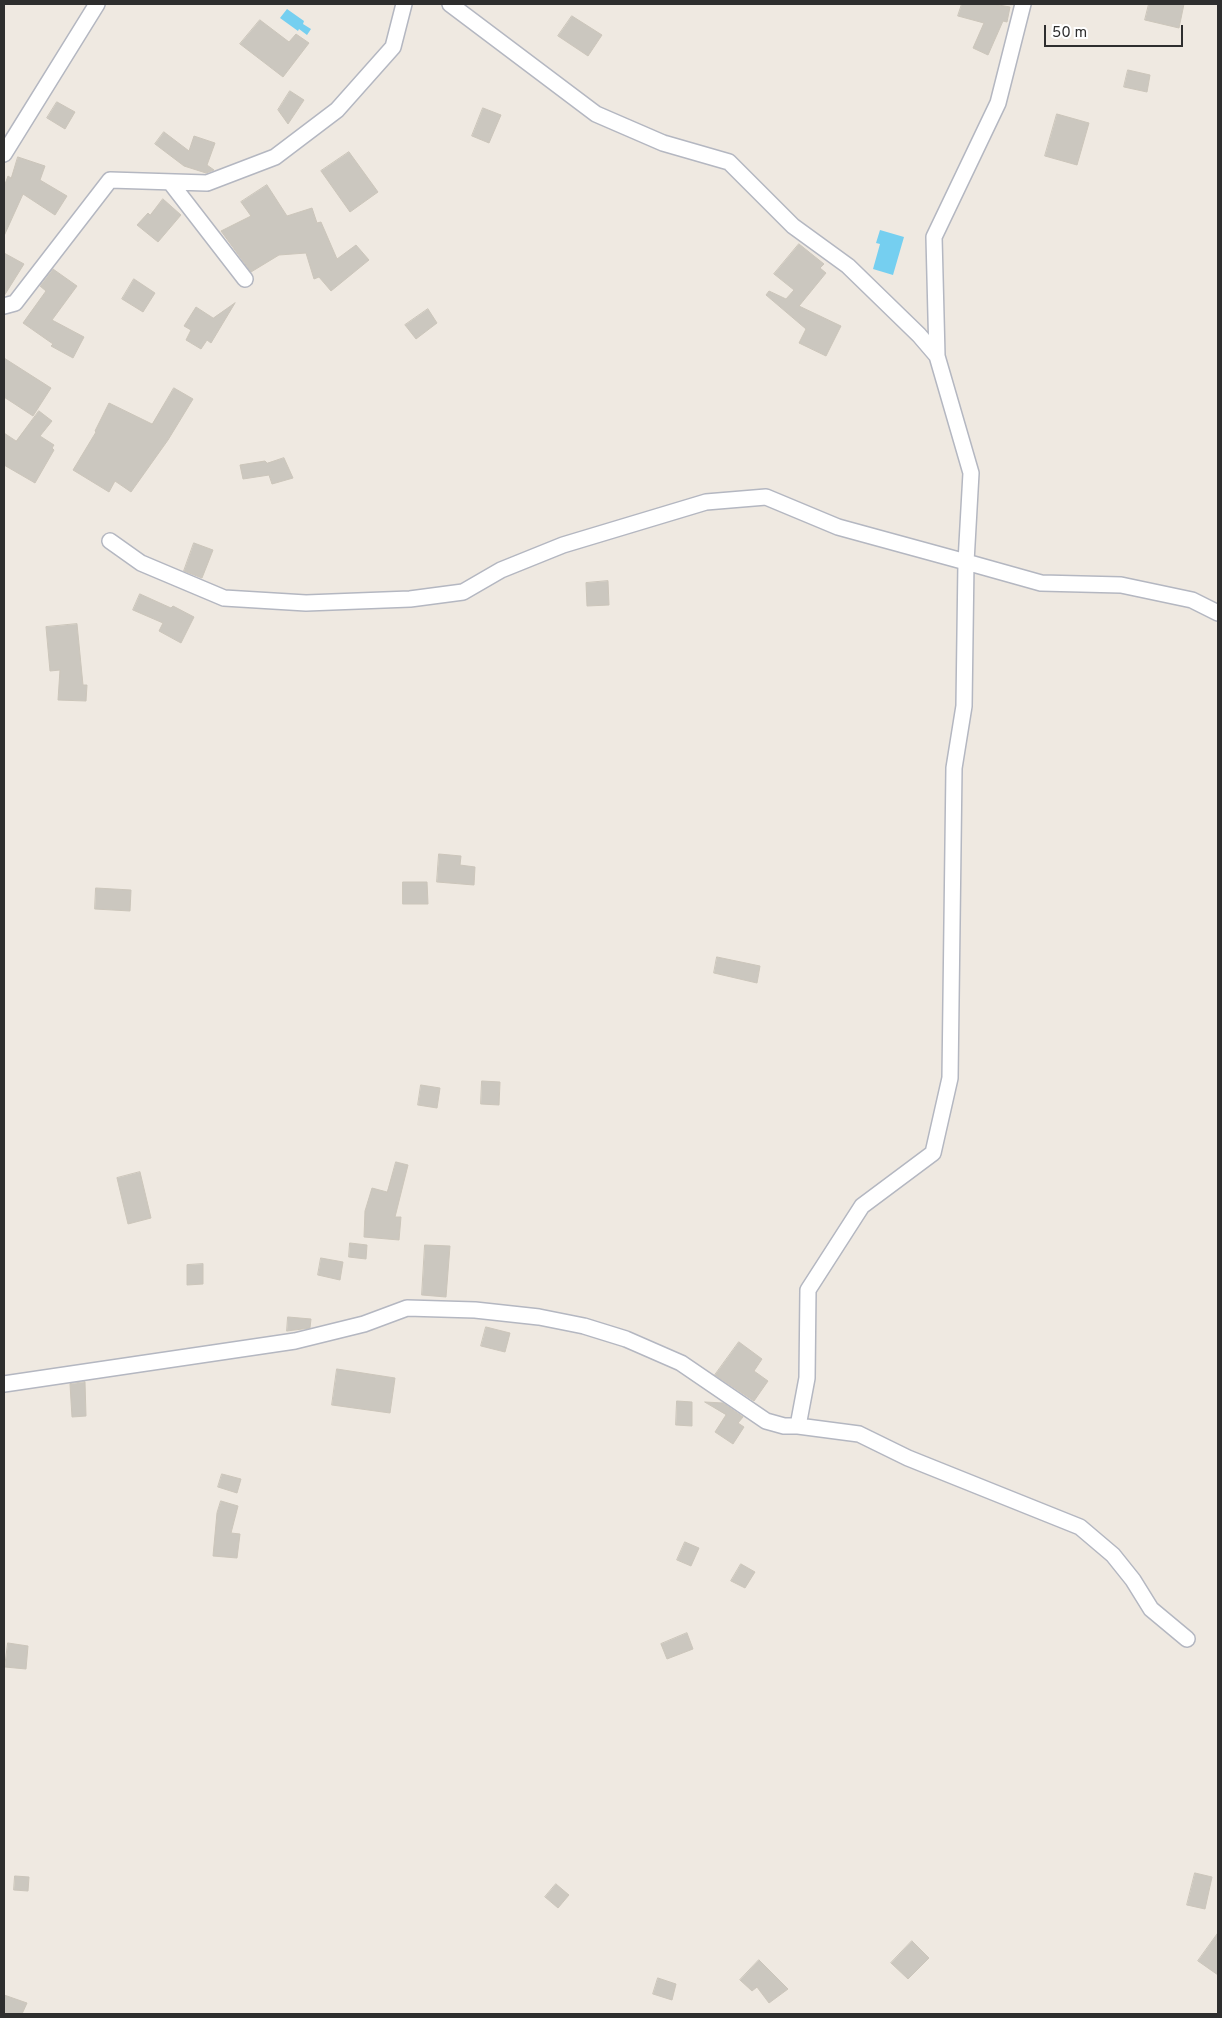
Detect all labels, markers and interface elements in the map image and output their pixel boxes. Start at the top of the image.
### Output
scale bar [1047,15,1186,47]
text: 50 m [1052,24,1087,43]

